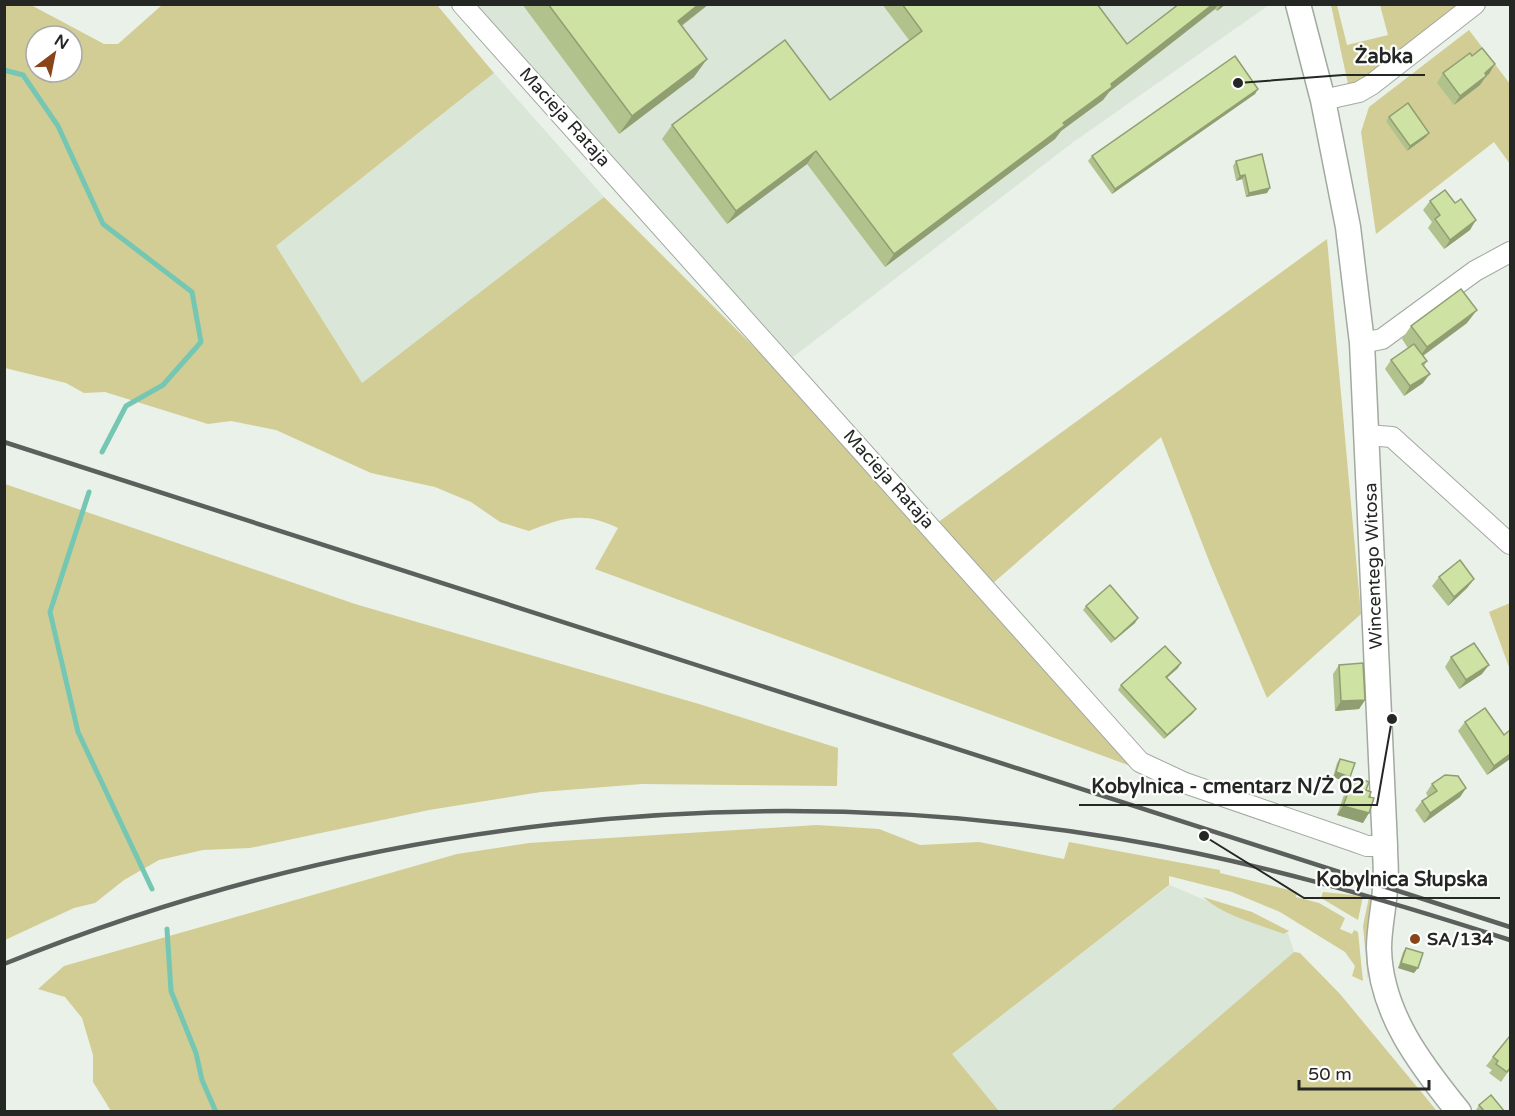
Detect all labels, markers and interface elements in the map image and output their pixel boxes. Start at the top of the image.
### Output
north arrow [24,24,84,84]
text: N [51,30,72,54]
callout: Żabka [1343,37,1425,75]
text: Żabka [1355,44,1413,69]
street label: Macieja Rataja [515,63,615,171]
street label: Macieja Rataja [839,425,939,533]
street label: Wincentego Witosa [1359,482,1387,650]
callout: Kobylnica - cmentarz N/Ż 02 [1079,767,1377,805]
text: Kobylnica - cmentarz N/Ż 02 [1091,774,1365,799]
callout: Kobylnica Słupska [1304,860,1500,898]
text: Kobylnica Słupska [1316,868,1488,892]
place label: SA/134 [1427,928,1494,950]
marker: SA/134 [1408,932,1422,946]
scale bar [1299,1053,1430,1091]
text: 50 m [1308,1063,1352,1085]

